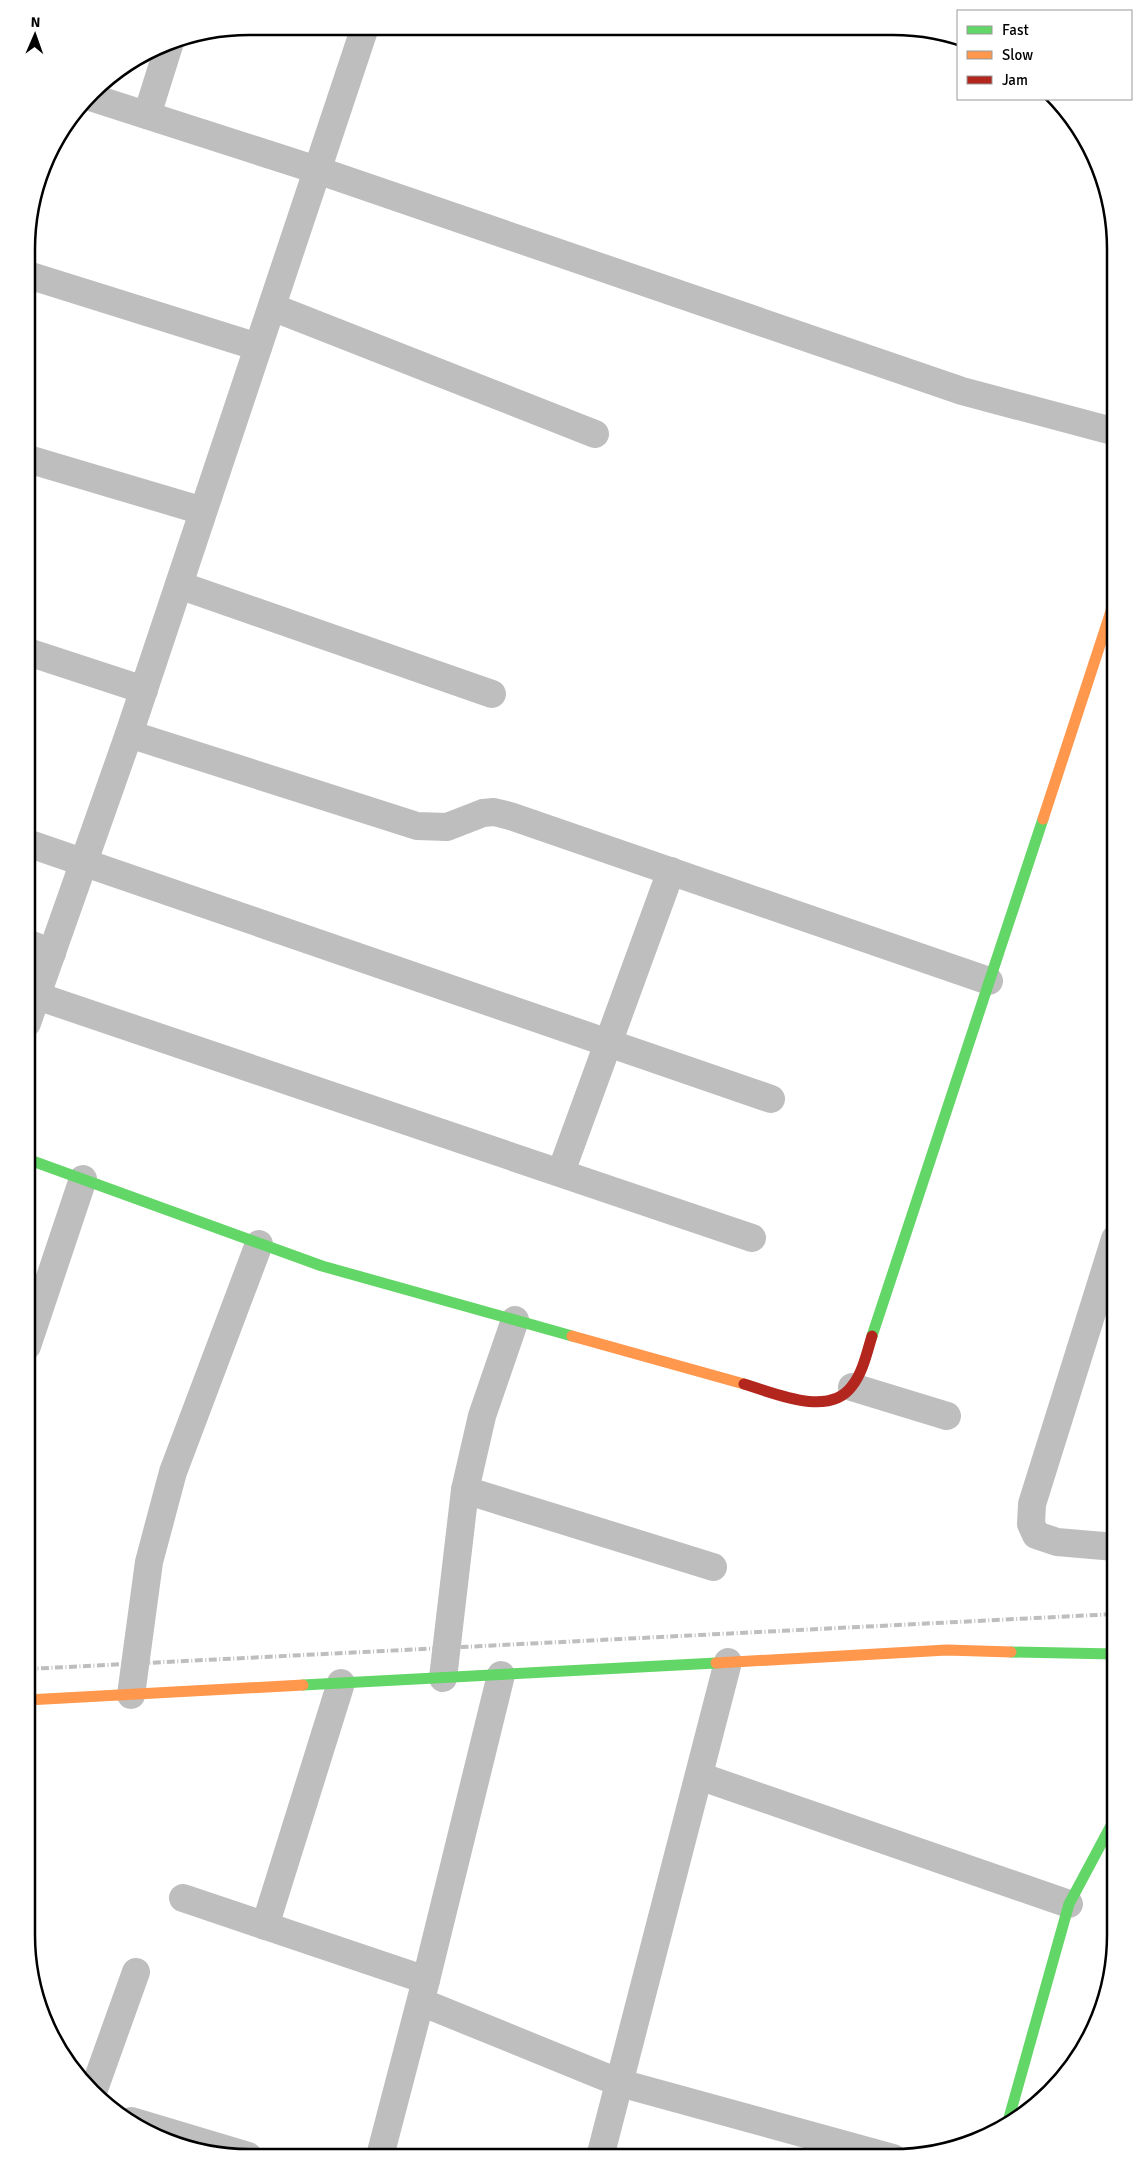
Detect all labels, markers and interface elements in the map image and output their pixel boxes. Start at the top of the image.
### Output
north arrow [10,10,60,60]
legend [957,10,1132,100]
text: N [30,14,41,31]
text: Fast [1002,21,1029,39]
text: Slow [1002,46,1033,64]
text: Jam [1002,71,1028,89]

